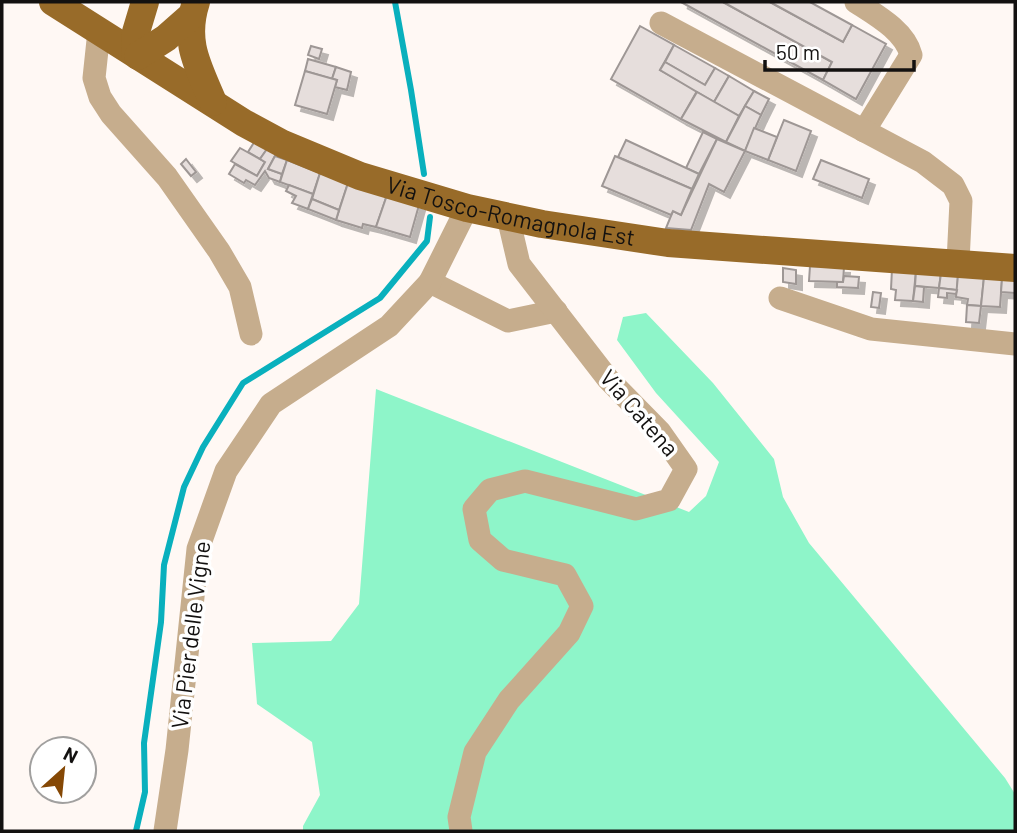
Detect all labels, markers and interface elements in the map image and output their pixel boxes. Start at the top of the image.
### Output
scale bar [765,28,914,72]
text: 50 m [776,39,820,64]
street label: Via Tosco-Romagnola Est [383,170,637,251]
street label: Via Catena [595,363,685,461]
street label: Via Pier delle Vigne [165,539,215,730]
north arrow [28,735,98,805]
text: N [60,741,82,768]

